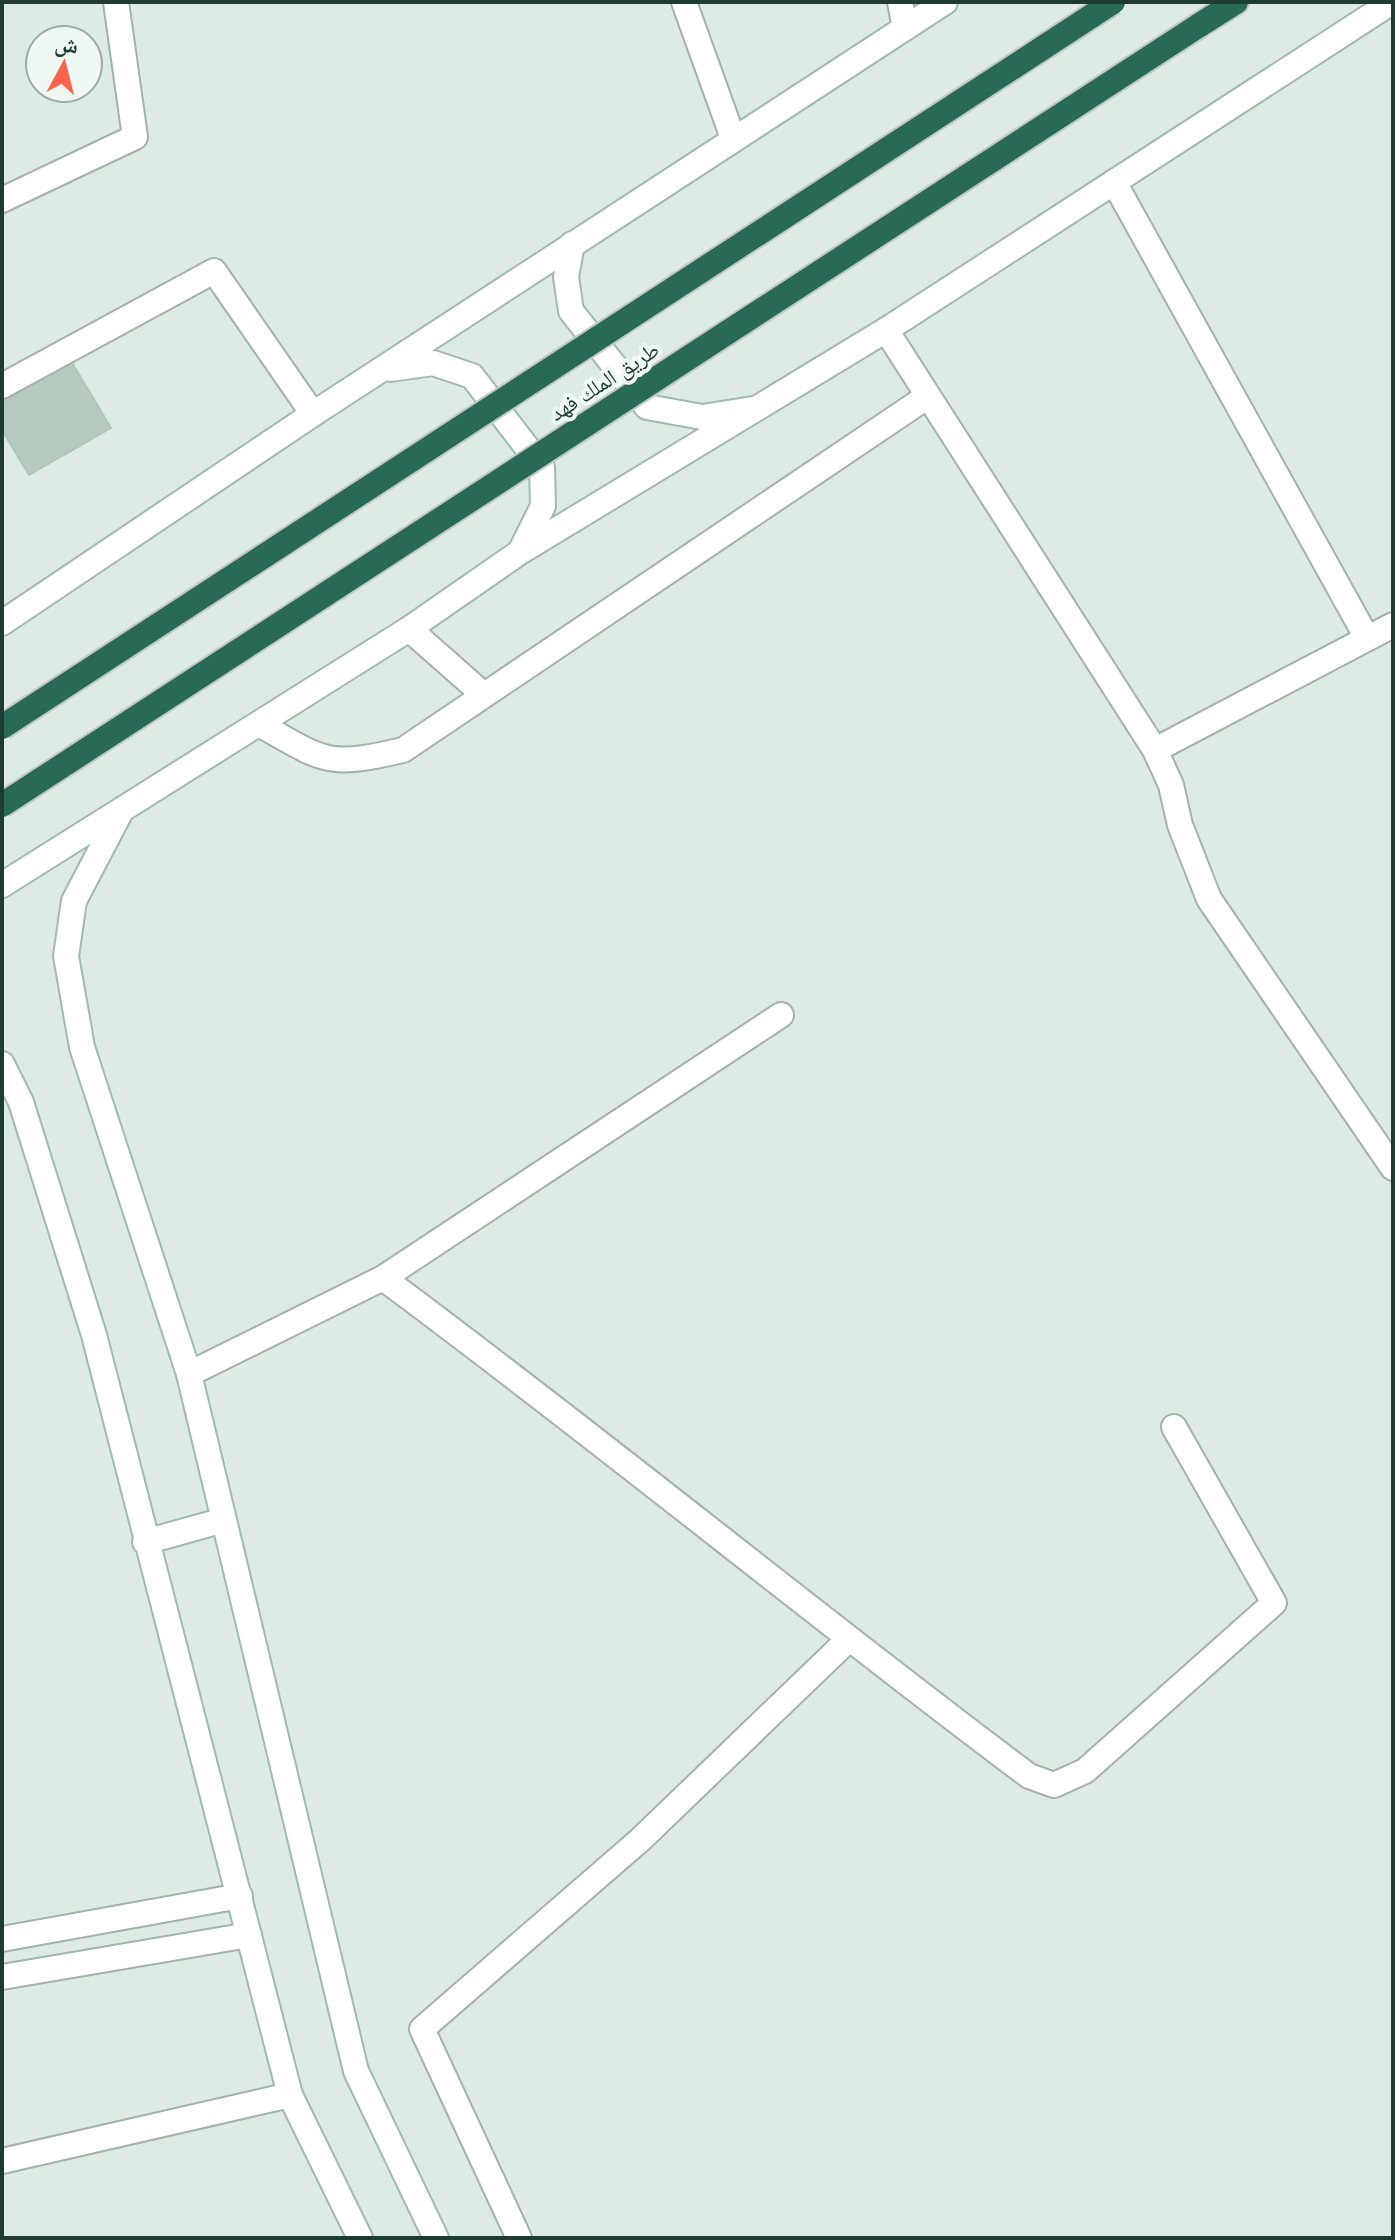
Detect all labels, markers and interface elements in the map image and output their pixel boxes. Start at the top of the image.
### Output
north arrow [24,24,104,104]
text: ش [53,29,80,59]
street label: طريق الملك فهد [544,335,664,427]

